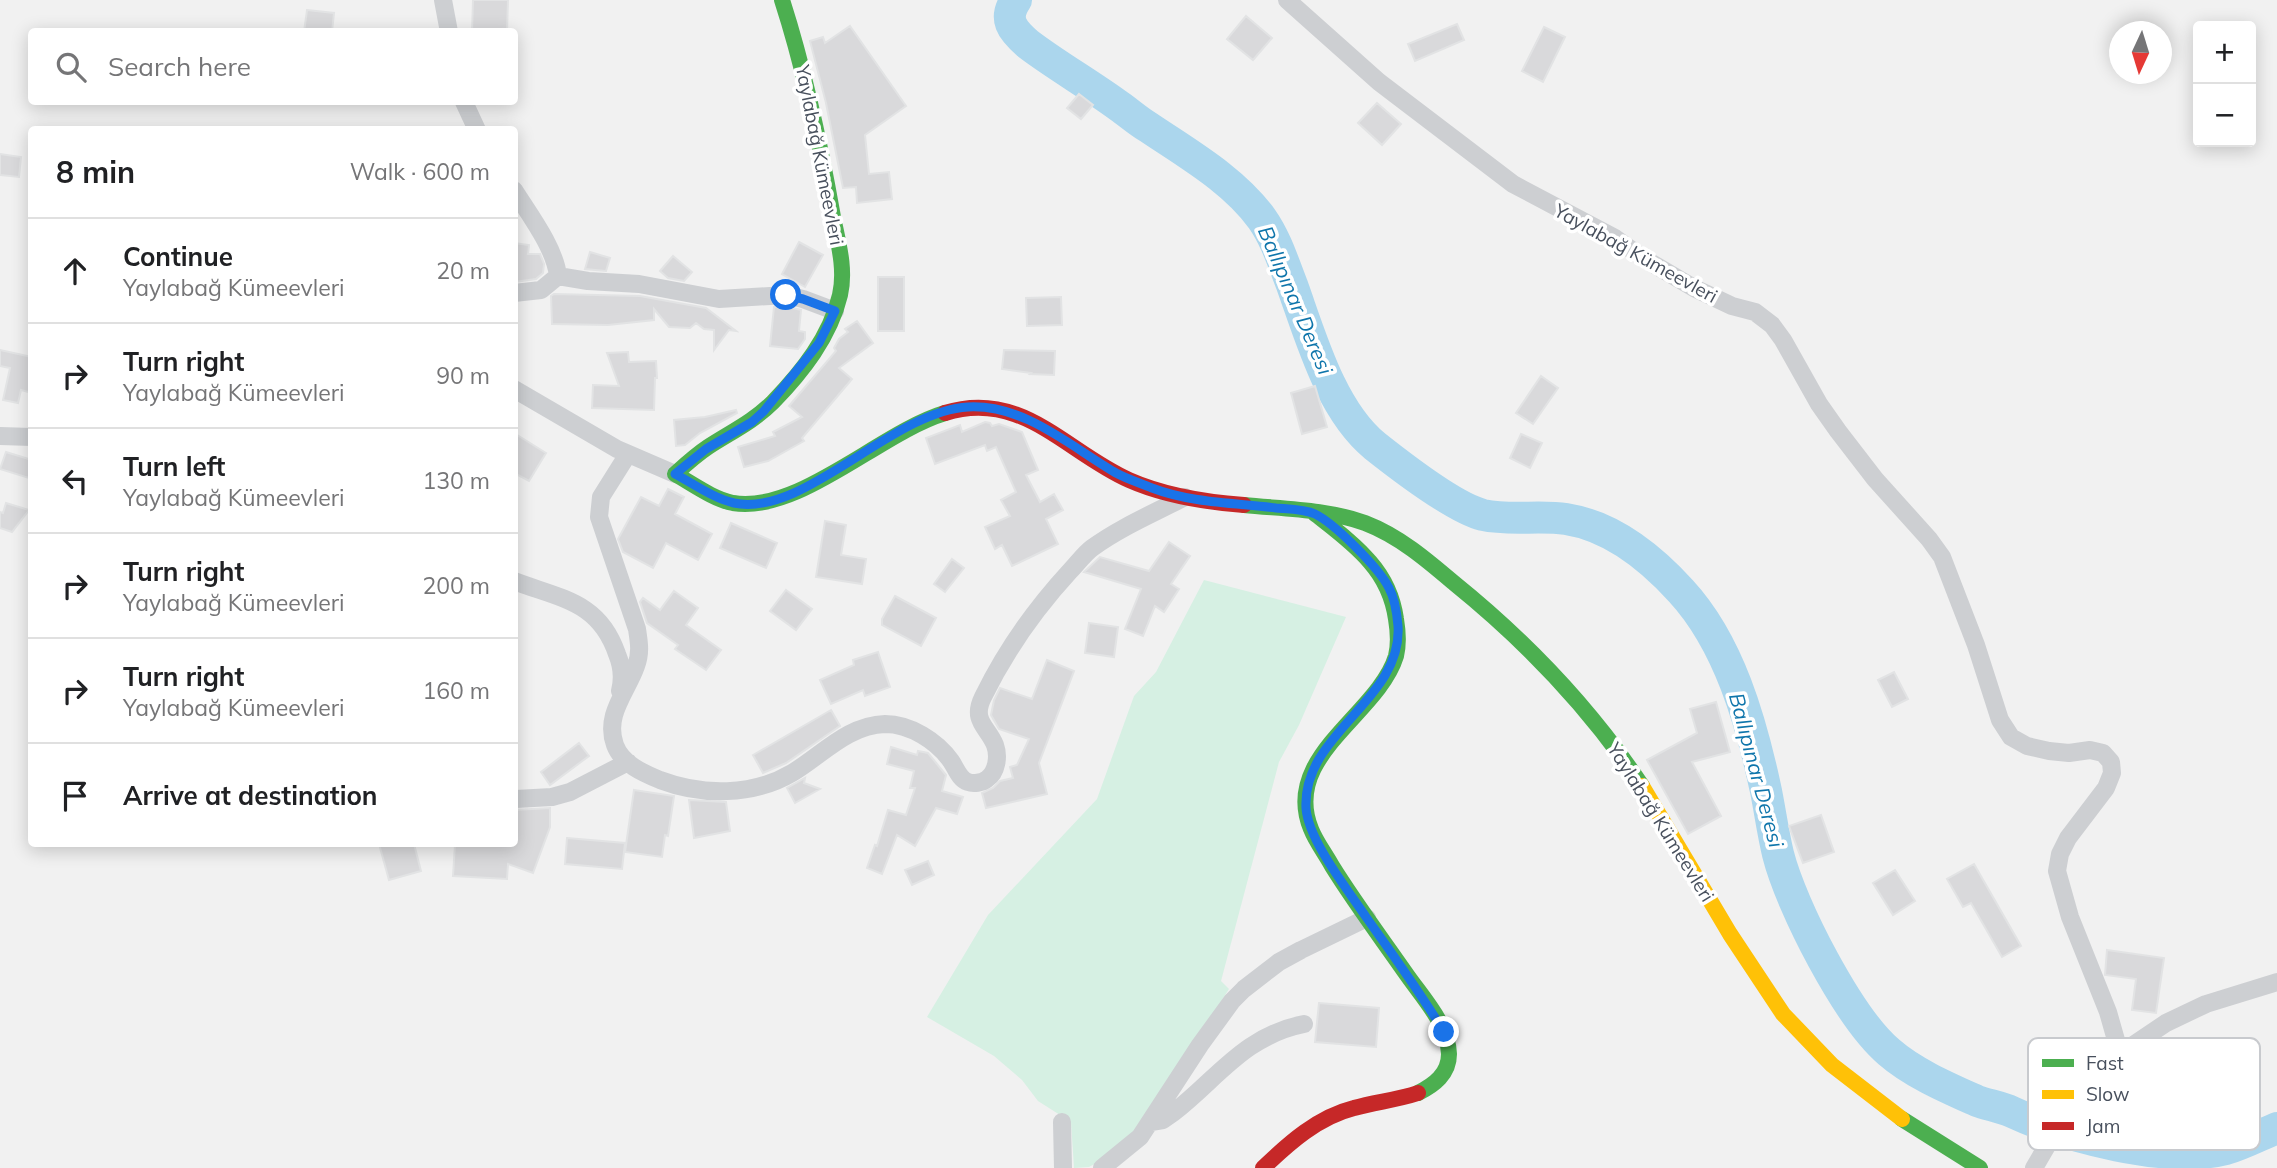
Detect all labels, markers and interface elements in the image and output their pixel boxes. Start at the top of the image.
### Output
north arrow [2109,21,2172,84]
map controls [2193,21,2256,147]
button: + [2193,21,2256,84]
search box [28,28,518,105]
icon: search [52,48,90,86]
text: Search here [108,50,251,83]
street label: Yaylabağ Kümeevleri [791,62,849,247]
button: − [2193,84,2256,147]
text: 8 min [56,153,135,191]
text: Walk · 600 m [350,157,490,186]
street label: Yaylabağ Kümeevleri [1549,198,1722,308]
water label: Ballıpınar Deresi [1253,222,1339,379]
text: Continue [123,240,233,273]
icon: ahead [56,252,94,290]
text: 20 m [436,256,490,285]
text: Yaylabağ Kümeevleri [123,273,345,302]
route start [770,279,801,310]
text: Turn right [123,345,244,378]
icon: right [56,357,94,395]
text: 90 m [436,361,490,390]
text: Yaylabağ Kümeevleri [123,378,345,407]
text: Turn left [123,450,225,483]
icon: left [56,462,94,500]
text: 130 m [422,466,490,495]
text: Yaylabağ Kümeevleri [123,483,345,512]
text: Turn right [123,555,244,588]
icon: right [56,567,94,605]
text: 200 m [422,571,490,600]
text: Yaylabağ Kümeevleri [123,588,345,617]
text: Turn right [123,660,244,693]
icon: right [56,672,94,710]
text: 160 m [422,676,490,705]
water label: Ballıpınar Deresi [1724,690,1790,851]
text: Yaylabağ Kümeevleri [123,693,345,722]
street label: Yaylabağ Kümeevleri [1602,737,1720,906]
icon: arrive [56,777,94,815]
text: Arrive at destination [123,779,378,812]
route end [1428,1016,1459,1047]
legend [2028,1038,2260,1150]
text: Fast [2086,1051,2124,1075]
text: Slow [2086,1082,2130,1106]
text: Jam [2086,1114,2120,1138]

